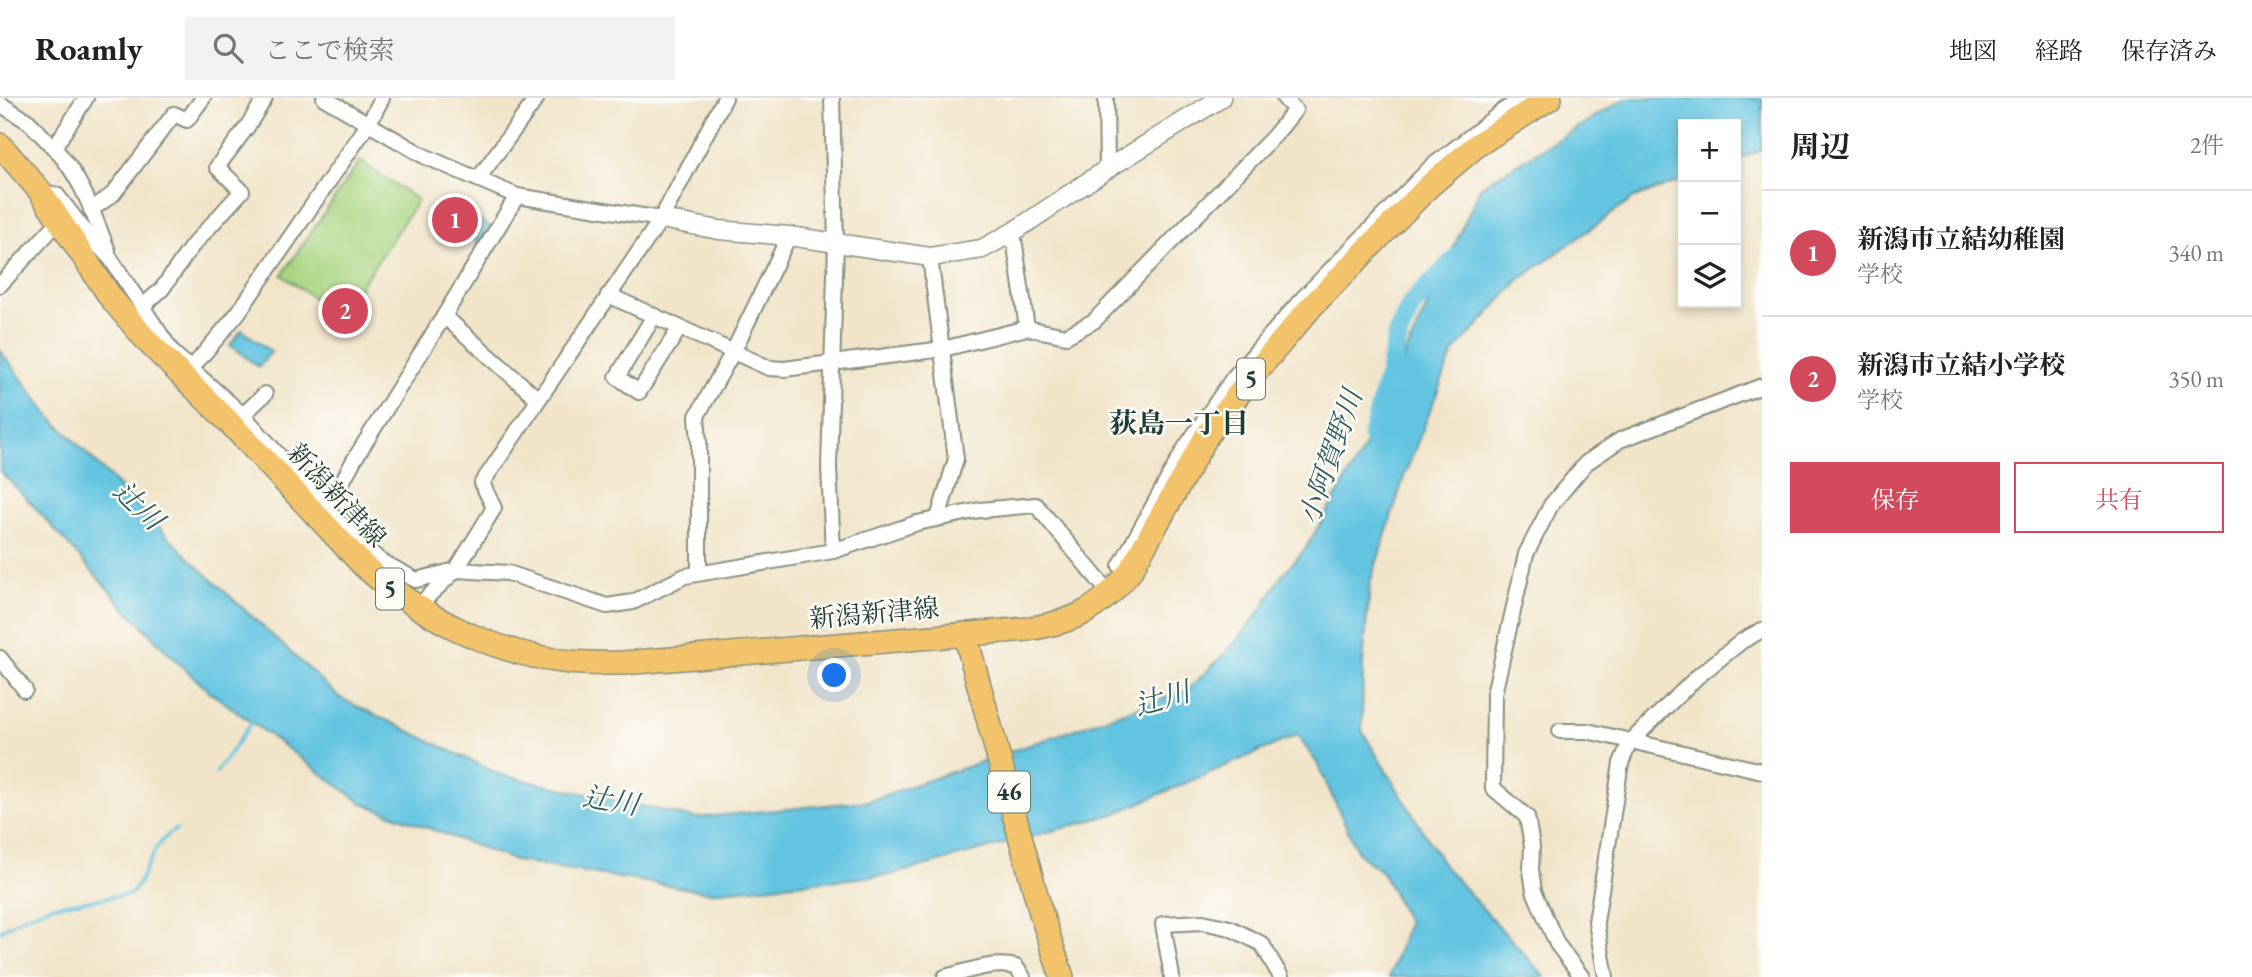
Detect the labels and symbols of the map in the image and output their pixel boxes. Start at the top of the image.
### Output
pin: 1 [432,194,478,246]
pin: 2 [322,285,368,337]
road number: 5 [1237,358,1265,400]
water label: 小阿賀野川 [1290,382,1371,529]
district label: 荻島一丁目 [1109,405,1249,441]
street label: 新潟新津線 [280,436,394,554]
water label: 辻川 [106,473,174,539]
road number: 5 [376,568,404,610]
street label: 新潟新津線 [808,590,940,636]
your location [817,658,851,692]
water label: 辻川 [1130,672,1197,723]
road number: 46 [988,772,1030,812]
water label: 辻川 [580,777,645,823]

